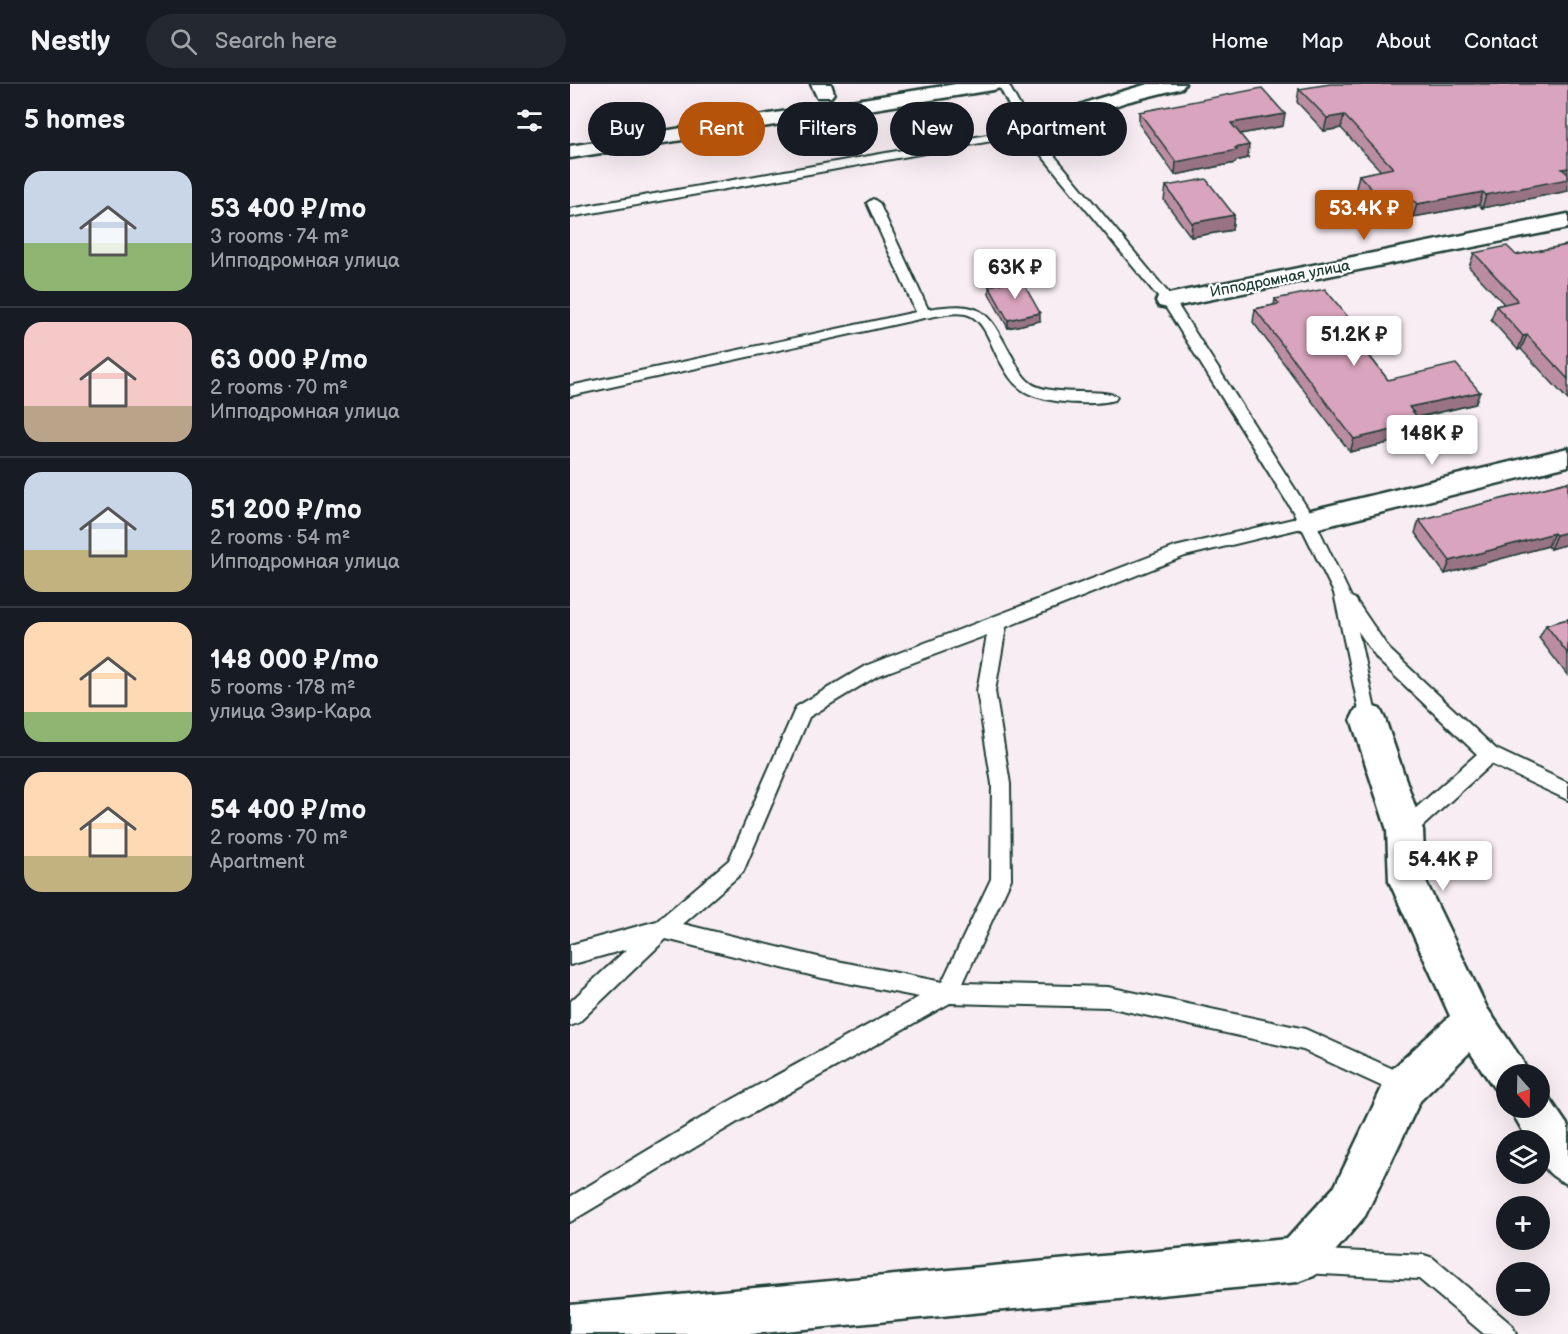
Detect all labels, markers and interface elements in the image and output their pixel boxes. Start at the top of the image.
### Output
search box [146,14,566,68]
text: Nestly [30,25,110,58]
icon: search [167,25,200,58]
text: Search here [215,28,337,55]
text: Home [1211,29,1268,54]
text: Map [1301,29,1343,54]
text: About [1376,29,1431,54]
text: Contact [1464,29,1538,54]
chip: Buy [588,102,666,156]
chip: Rent [678,102,765,156]
chip: Filters [777,102,878,156]
chip: New [890,102,974,156]
chip: Apartment [986,102,1127,156]
icon: filters [513,104,546,137]
text: 5 homes [24,105,125,136]
pin: 53.4K ₽ [1309,190,1419,241]
text: 53 400 ₽/mo [210,194,366,225]
icon: home [72,195,144,267]
text: 53.4K ₽ [1329,197,1399,221]
text: 3 rooms · 74 m² [210,225,349,249]
text: Ипподромная улица [210,249,400,273]
pin: 63K ₽ [973,249,1057,300]
text: 63K ₽ [988,256,1042,280]
street label: Ипподромная улица [1208,256,1352,302]
pin: 51.2K ₽ [1299,316,1409,367]
text: 51.2K ₽ [1321,323,1387,347]
text: 63 000 ₽/mo [210,345,368,376]
icon: home [72,346,144,418]
text: 2 rooms · 70 m² [210,376,348,400]
text: Ипподромная улица [210,400,400,424]
pin: 148K ₽ [1383,415,1481,466]
text: 148K ₽ [1401,422,1463,446]
text: 51 200 ₽/mo [210,495,362,526]
icon: home [72,496,144,568]
text: 2 rooms · 54 m² [210,526,350,550]
text: Ипподромная улица [210,550,400,574]
text: 148 000 ₽/mo [210,645,379,676]
icon: home [72,646,144,718]
text: 5 rooms · 178 m² [210,676,356,700]
text: улица Эзир-Кара [210,700,372,724]
text: 54 400 ₽/mo [210,795,366,826]
icon: home [72,796,144,868]
text: 2 rooms · 70 m² [210,826,348,850]
pin: 54.4K ₽ [1388,841,1498,892]
text: 54.4K ₽ [1408,848,1478,872]
text: Apartment [210,850,305,874]
north arrow [1496,1064,1550,1118]
map controls [1496,1064,1550,1316]
button: layers [1496,1130,1550,1184]
button: + [1496,1196,1550,1250]
button: − [1496,1262,1550,1316]

